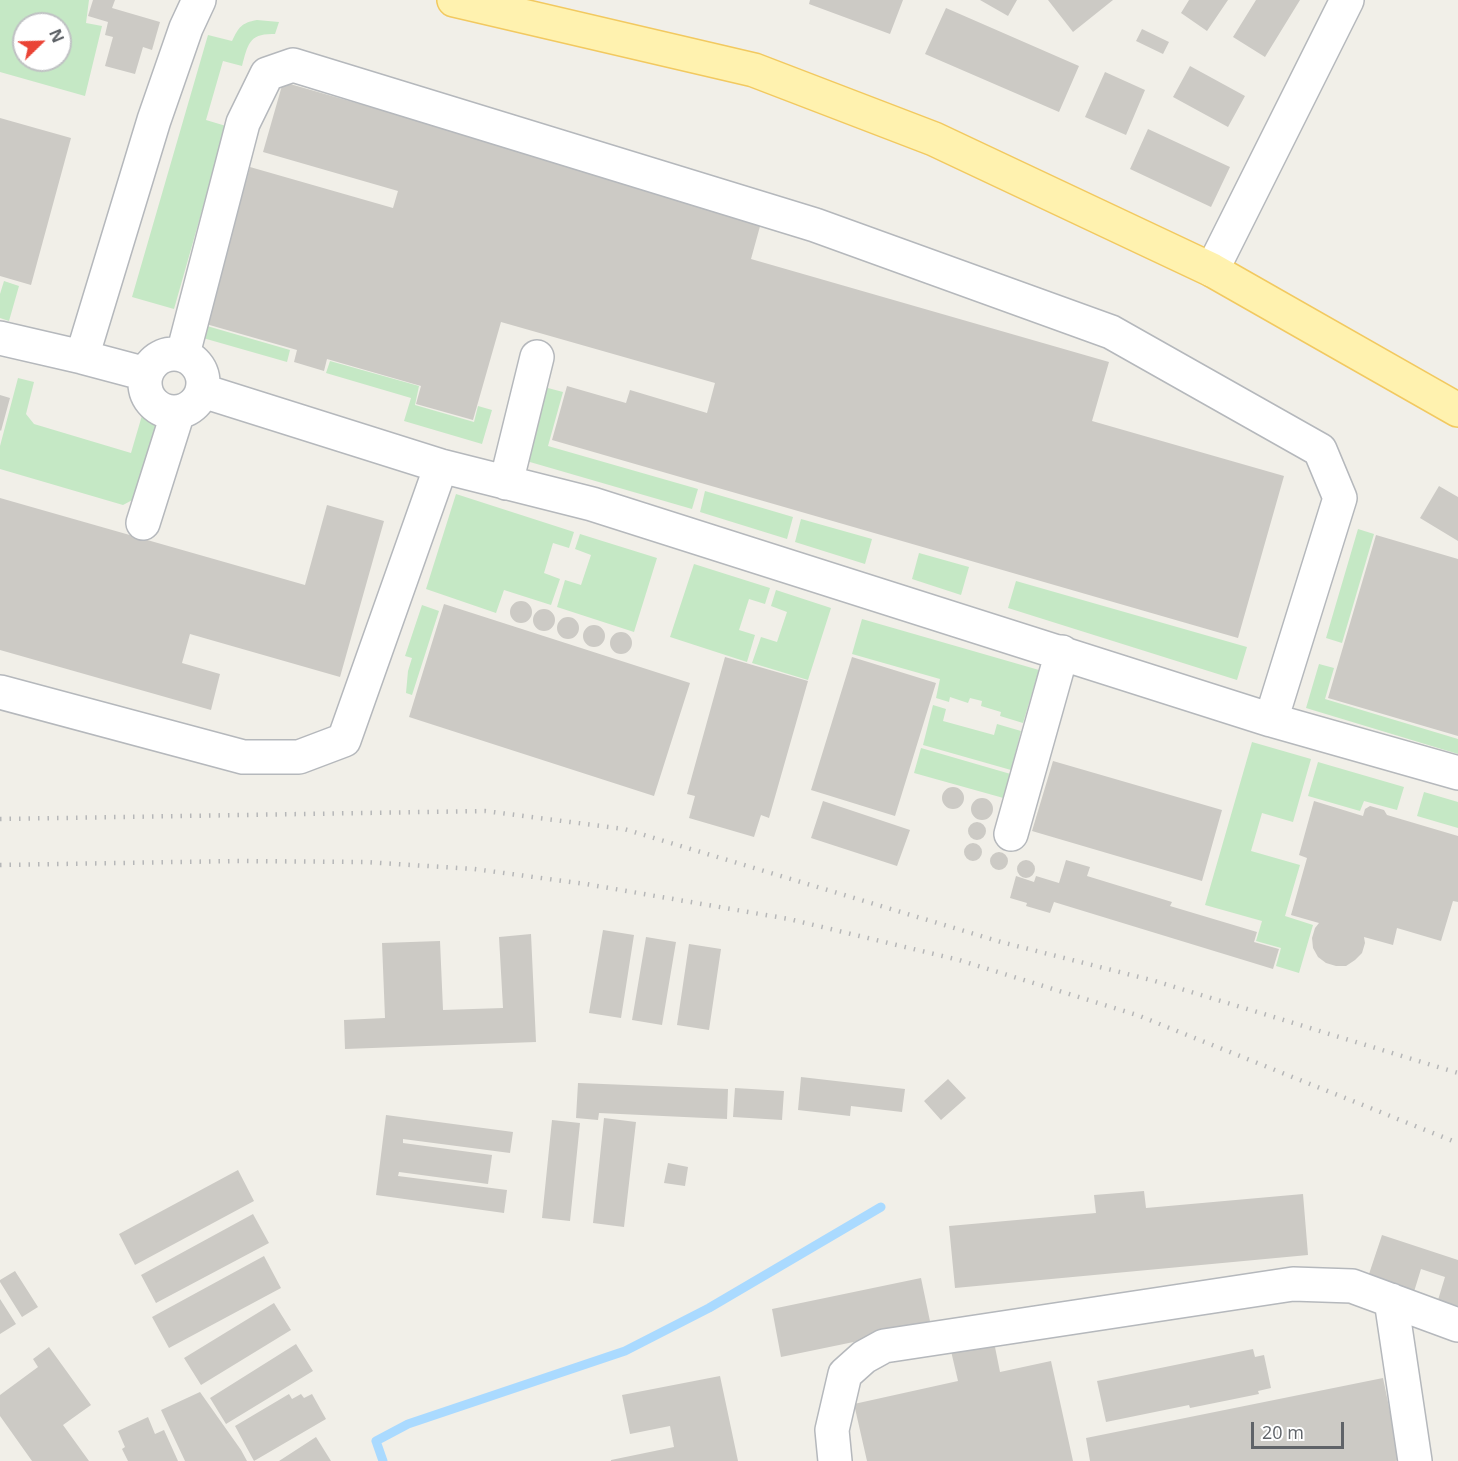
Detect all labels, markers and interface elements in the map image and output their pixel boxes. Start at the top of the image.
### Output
north arrow [12,12,72,72]
text: N [44,25,69,46]
scale bar [1254,1410,1347,1448]
text: 20 m [1262,1420,1304,1444]

